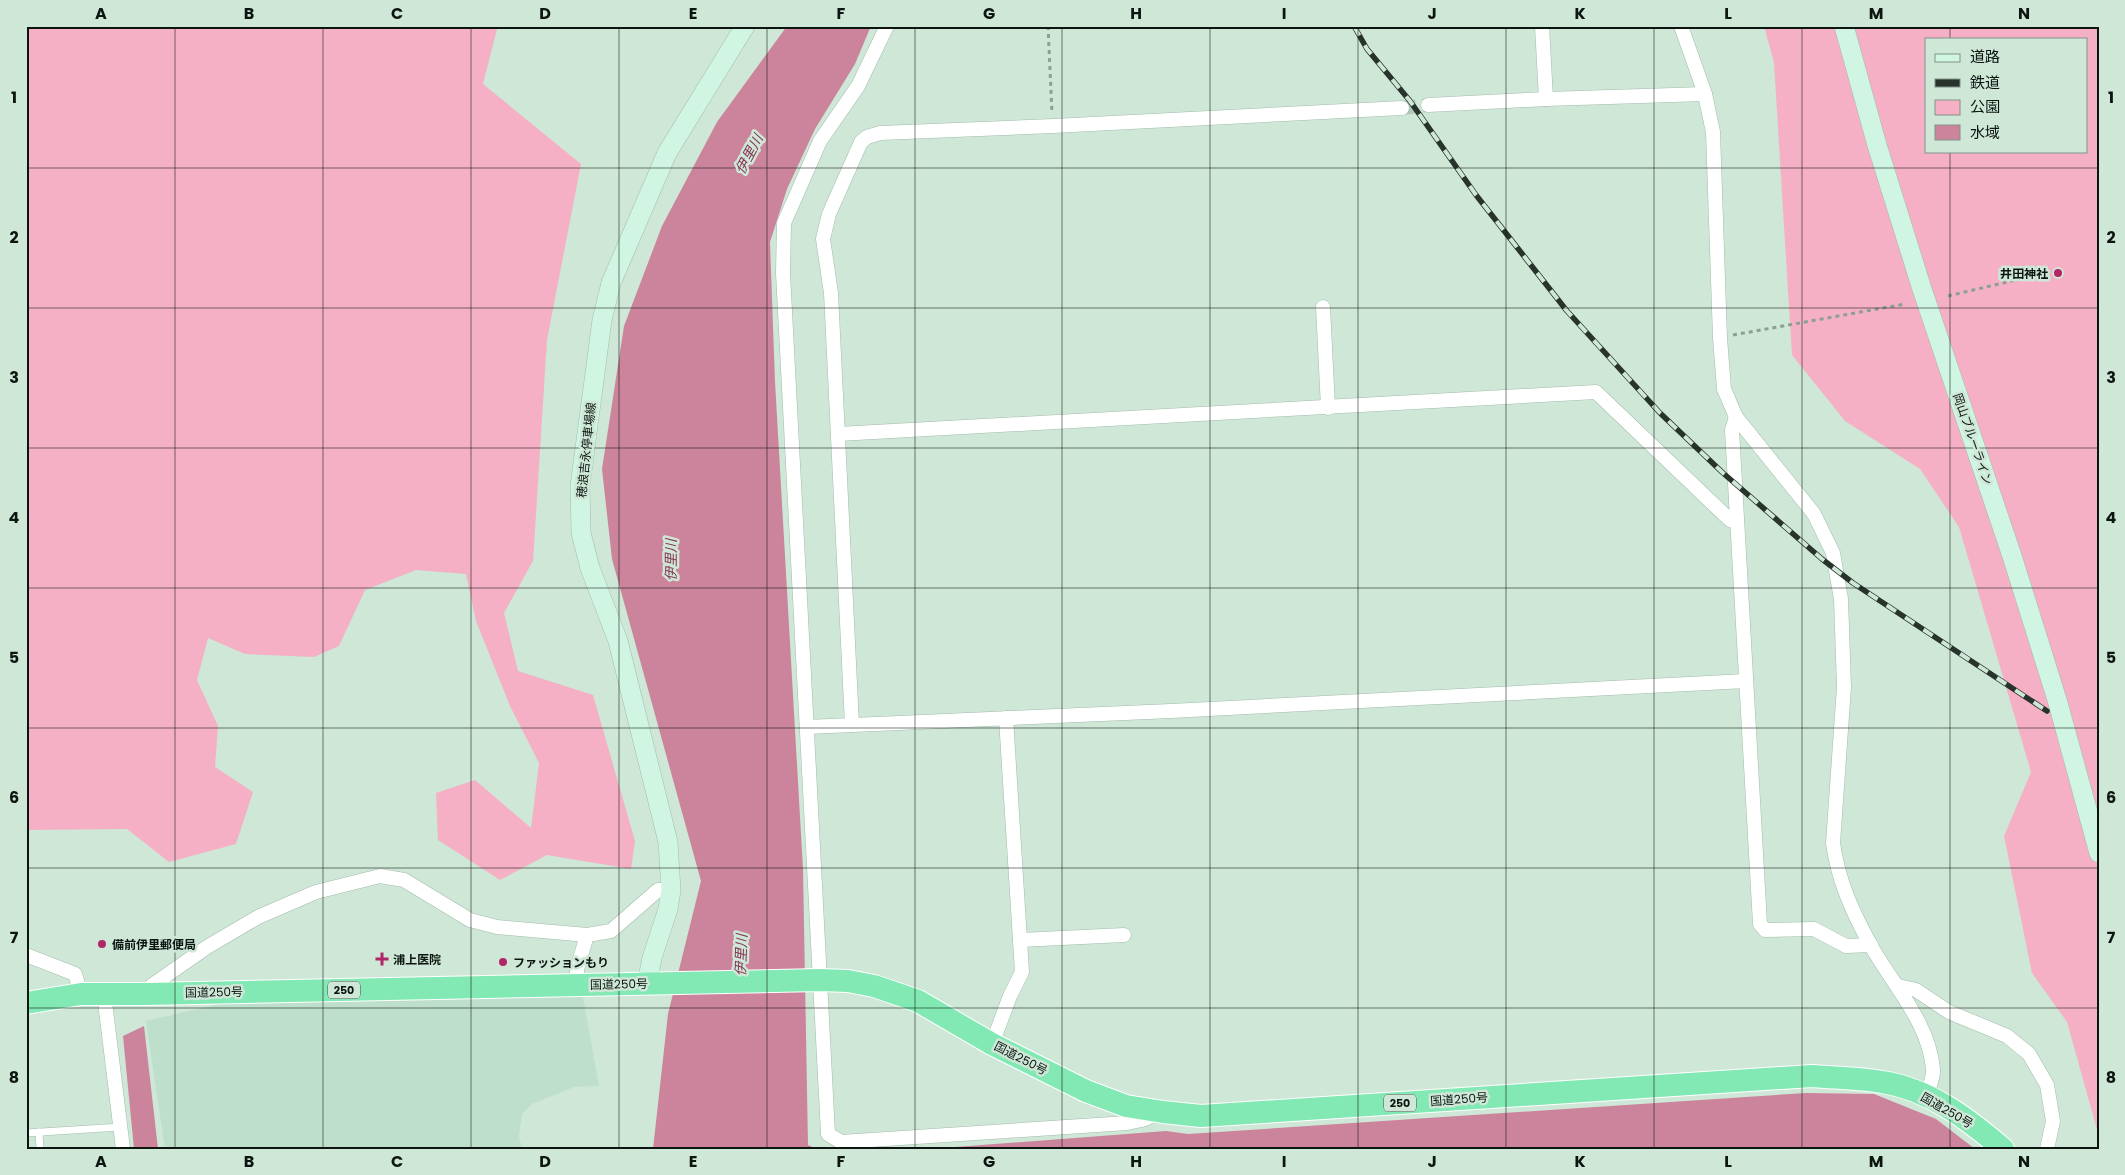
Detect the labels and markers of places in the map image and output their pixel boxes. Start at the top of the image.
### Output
place label: 井田神社 [2000,265,2048,282]
marker: 井田神社 [2052,267,2064,279]
place label: 備前伊里郵便局 [112,936,196,953]
marker: 備前伊里郵便局 [96,938,108,950]
place label: 浦上医院 [393,951,441,968]
marker: 浦上医院 [375,952,389,966]
place label: ファッションもり [513,954,609,971]
marker: ファッションもり [497,956,509,968]

